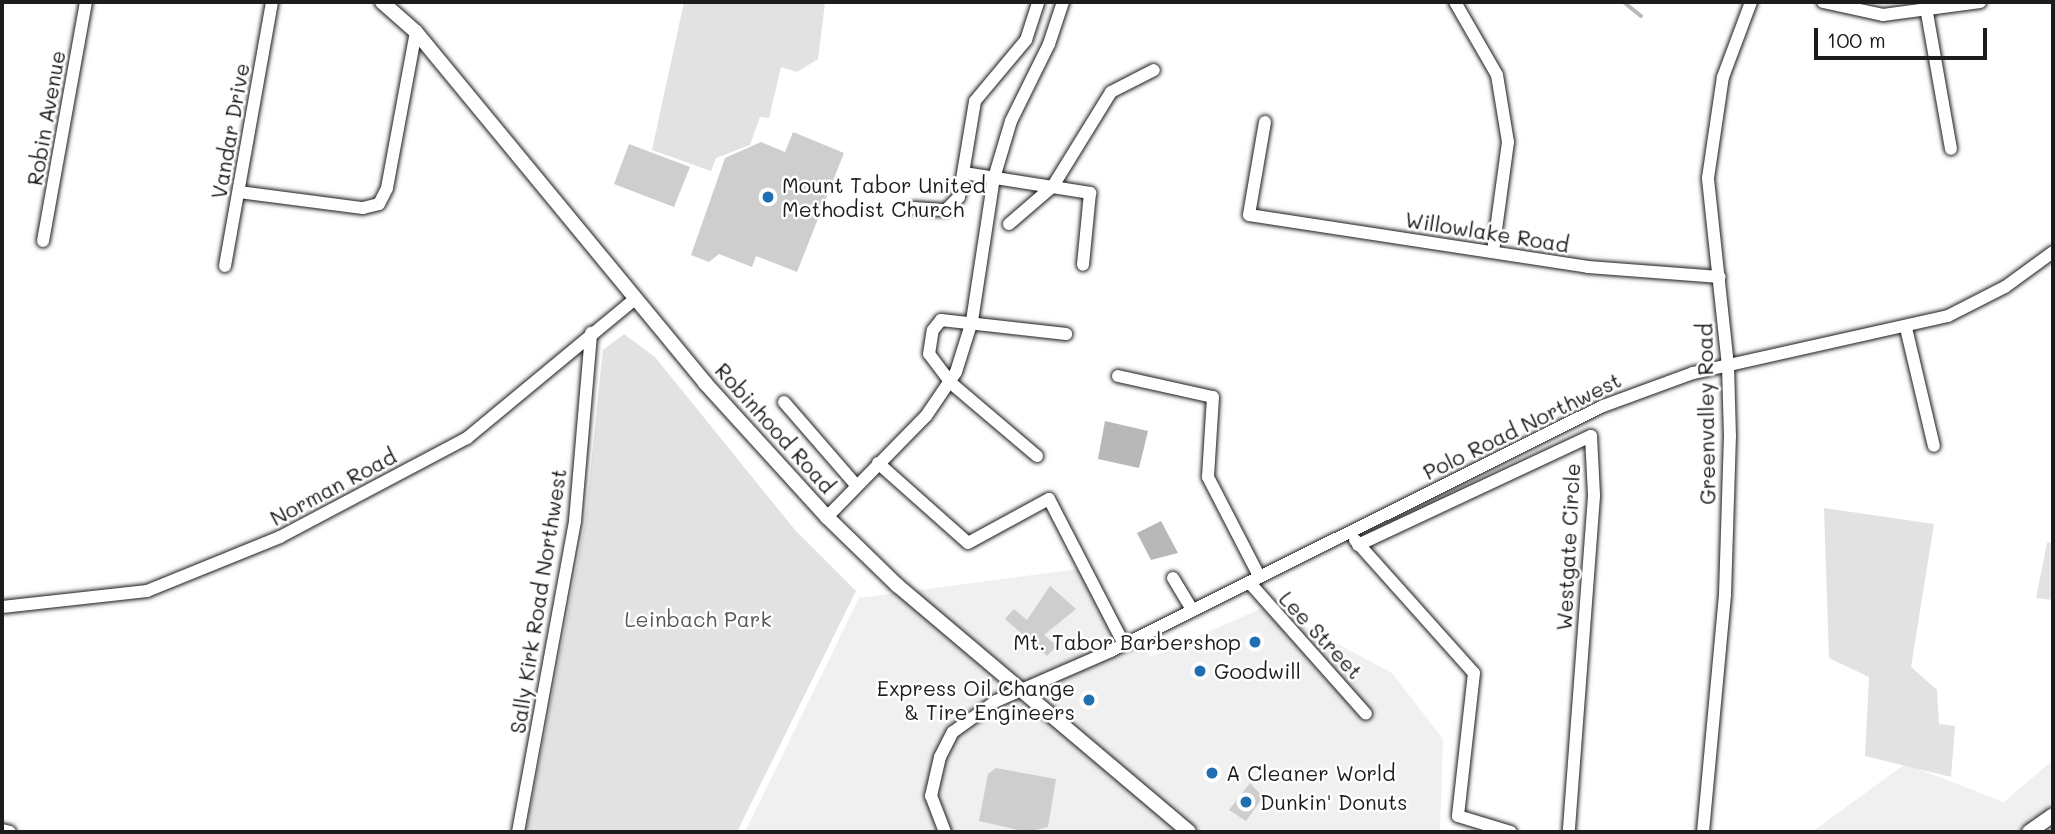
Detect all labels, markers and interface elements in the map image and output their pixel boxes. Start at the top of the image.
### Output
scale bar [1817,14,1990,58]
text: 100 m [1827,26,1886,53]
street label: Robin Avenue [22,48,70,188]
street label: Vandar Drive [206,61,254,201]
place label: Mount Tabor United Methodist Church [782,172,986,222]
marker: Mount Tabor United Methodist Church [760,189,776,205]
street label: Willowlake Road [1403,207,1571,257]
street label: Greenvalley Road [1692,323,1720,505]
street label: Robinhood Road [710,358,840,498]
street label: Polo Road Northwest [1419,367,1625,485]
street label: Norman Road [266,443,400,531]
street label: Westgate Circle [1551,463,1585,631]
street label: Sally Kirk Road Northwest [505,467,571,735]
street label: Lee Street [1274,586,1368,684]
park label: Leinbach Park [624,606,772,632]
place label: Mt. Tabor Barbershop [1013,629,1241,655]
marker: Mt. Tabor Barbershop [1247,634,1263,650]
place label: Goodwill [1214,658,1301,684]
marker: Goodwill [1192,663,1208,679]
place label: Express Oil Change & Tire Engineers [877,675,1075,725]
marker: Express Oil Change & Tire Engineers [1081,692,1097,708]
place label: A Cleaner World [1226,760,1396,786]
marker: A Cleaner World [1204,765,1220,781]
place label: Dunkin' Donuts [1260,789,1408,815]
marker: Dunkin' Donuts [1238,794,1254,810]

